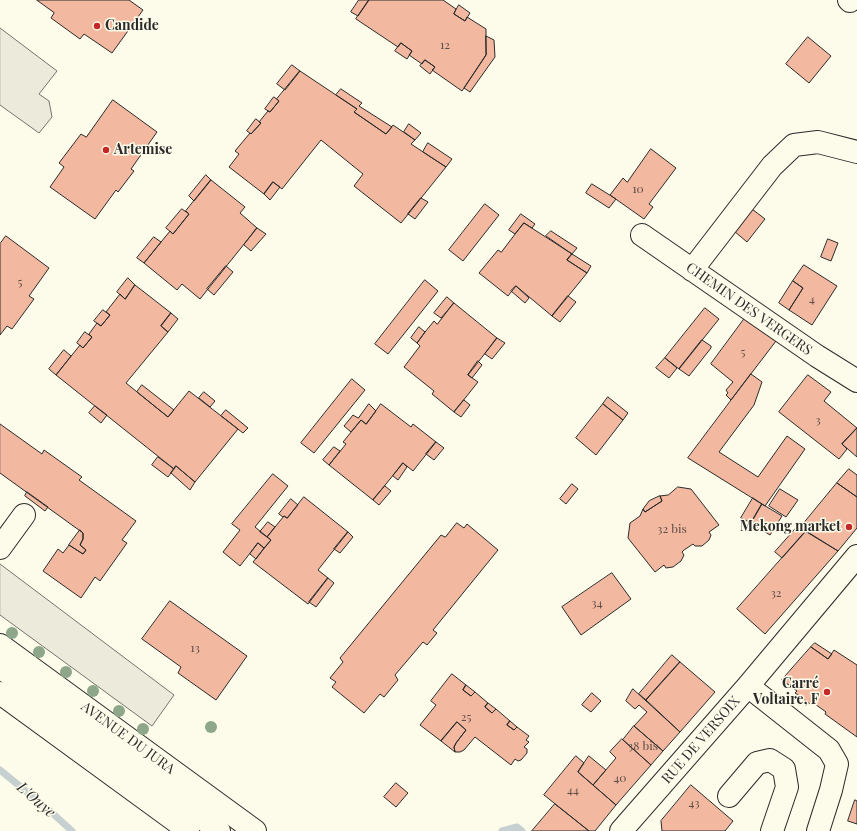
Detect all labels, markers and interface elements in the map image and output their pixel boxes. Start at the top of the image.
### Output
place label: Candide [105,18,159,34]
marker: Candide [92,21,102,31]
house number: 12 [440,38,450,52]
place label: Artemise [114,142,172,158]
marker: Artemise [101,145,111,155]
house number: 10 [632,182,644,196]
street label: CHEMIN DES VERGERS [683,259,815,359]
house number: 5 [18,275,22,289]
house number: 4 [809,292,815,306]
house number: 5 [741,345,745,359]
house number: 3 [815,413,821,427]
place label: Mekong market [740,519,841,535]
house number: 32 bis [657,522,687,536]
marker: Mekong market [844,522,854,532]
house number: 32 [770,586,782,600]
house number: 34 [591,596,603,610]
house number: 13 [190,641,200,655]
place label: Carré Voltaire, F [753,676,819,708]
marker: Carré Voltaire, F [822,687,832,697]
street label: RUE DE VERSOIX [658,693,744,787]
street label: AVENUE DU JURA [78,698,178,778]
house number: 25 [461,710,471,724]
house number: 38 bis [628,739,658,753]
house number: 40 [613,771,627,785]
water label: L'Ouye [13,779,59,821]
house number: 44 [567,783,579,797]
house number: 43 [688,796,700,810]

